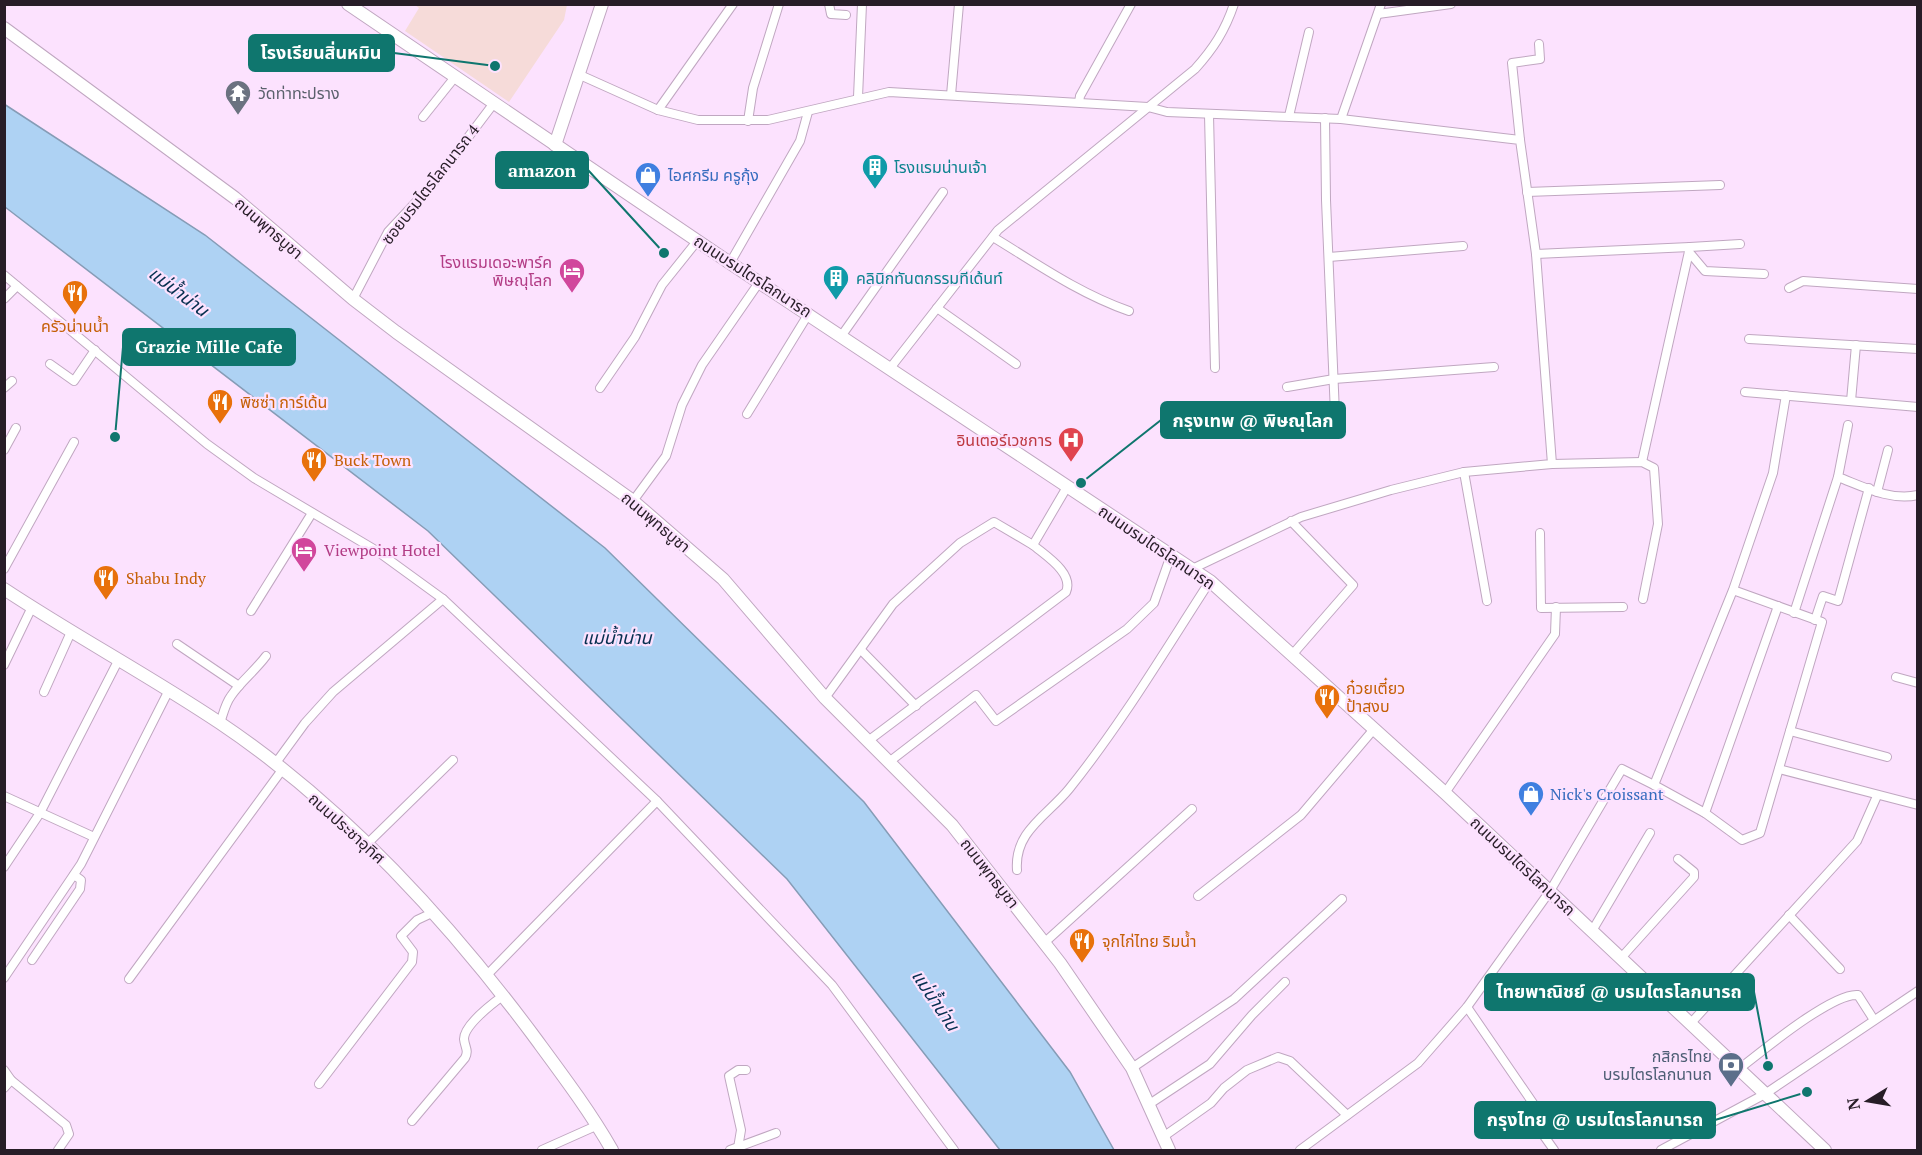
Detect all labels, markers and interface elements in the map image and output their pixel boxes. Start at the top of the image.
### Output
callout: โรงเรียนสิ่นหมิน [249,35,394,71]
text: โรงเรียนสิ่นหมิน [261,40,381,64]
temple icon: วัดท่าทะปราง [223,78,253,116]
place label: วัดท่าทะปราง [258,82,340,104]
street label: ซอยบรมไตรโลกนารถ 4 [376,119,484,249]
callout: amazon [496,152,588,188]
building icon: โรงแรมน่านเจ้า [860,152,890,190]
place label: โรงแรมน่านเจ้า [894,156,987,178]
text: amazon [508,158,576,182]
shop icon: ไอศกรีม ครูกุ้ง [633,160,663,198]
place label: ไอศกรีม ครูกุ้ง [667,164,759,186]
street label: ถนนพุทธบูชา [230,192,308,264]
street label: ถนนบรมไตรโลกนารถ [690,230,816,322]
place label: โรงแรมเดอะพาร์ค พิษณุโลก [440,251,552,291]
hotel icon: โรงแรมเดอะพาร์ค พิษณุโลก [557,256,587,294]
water label: แม่น้ำน่าน [144,261,215,322]
building icon: คลินิกทันตกรรมทีเด้นท์ [821,263,851,301]
place label: คลินิกทันตกรรมทีเด้นท์ [856,267,1003,289]
restaurant icon: ครัวน่านน้ำ [60,278,90,316]
place label: ครัวน่านน้ำ [41,315,109,337]
callout: Grazie Mille Cafe [123,329,295,365]
text: Grazie Mille Cafe [135,334,283,358]
restaurant icon: พิซซ่า การ์เด้น [205,387,235,425]
place label: พิซซ่า การ์เด้น [240,391,327,413]
callout: กรุงเทพ @ พิษณุโลก [1161,402,1345,438]
text: กรุงเทพ @ พิษณุโลก [1173,408,1333,432]
hospital icon: อินเตอร์เวชการ [1056,425,1086,463]
place label: อินเตอร์เวชการ [956,429,1052,451]
restaurant icon: Buck Town [299,445,329,483]
place label: Buck Town [334,449,412,471]
street label: ถนนพุทธบูชา [617,487,695,557]
street label: ถนนบรมไตรโลกนารถ [1094,500,1220,594]
hotel icon: Viewpoint Hotel [289,535,319,573]
place label: Viewpoint Hotel [324,539,441,561]
restaurant icon: Shabu Indy [91,563,121,601]
place label: Shabu Indy [126,567,207,589]
water label: แม่น้ำน่าน [583,625,652,649]
place label: ก๋วยเตี๋ยว ป้าสงบ [1346,677,1405,717]
restaurant icon: ก๋วยเตี๋ยว ป้าสงบ [1312,682,1342,720]
shop icon: Nick's Croissant [1516,779,1546,817]
place label: Nick's Croissant [1550,783,1664,805]
street label: ถนนประชาอุทิศ [304,788,390,868]
street label: ถนนบรมไตรโลกนารถ [1466,811,1580,921]
street label: ถนนพุทธบูชา [956,833,1024,913]
restaurant icon: จุกไก่ไทย ริมน้ำ [1067,926,1097,964]
place label: จุกไก่ไทย ริมน้ำ [1102,930,1197,952]
water label: แม่น้ำน่าน [907,965,966,1036]
callout: ไทยพาณิชย์ @ บรมไตรโลกนารถ [1485,974,1754,1010]
text: ไทยพาณิชย์ @ บรมไตรโลกนารถ [1496,979,1742,1003]
place label: กสิกรไทย บรมไตรโลกนานถ [1603,1045,1712,1085]
bank icon: กสิกรไทย บรมไตรโลกนานถ [1716,1050,1746,1088]
north arrow [1838,1071,1898,1131]
text: N [1841,1096,1865,1112]
callout: กรุงไทย @ บรมไตรโลกนารถ [1475,1102,1715,1138]
text: กรุงไทย @ บรมไตรโลกนารถ [1487,1107,1703,1131]

